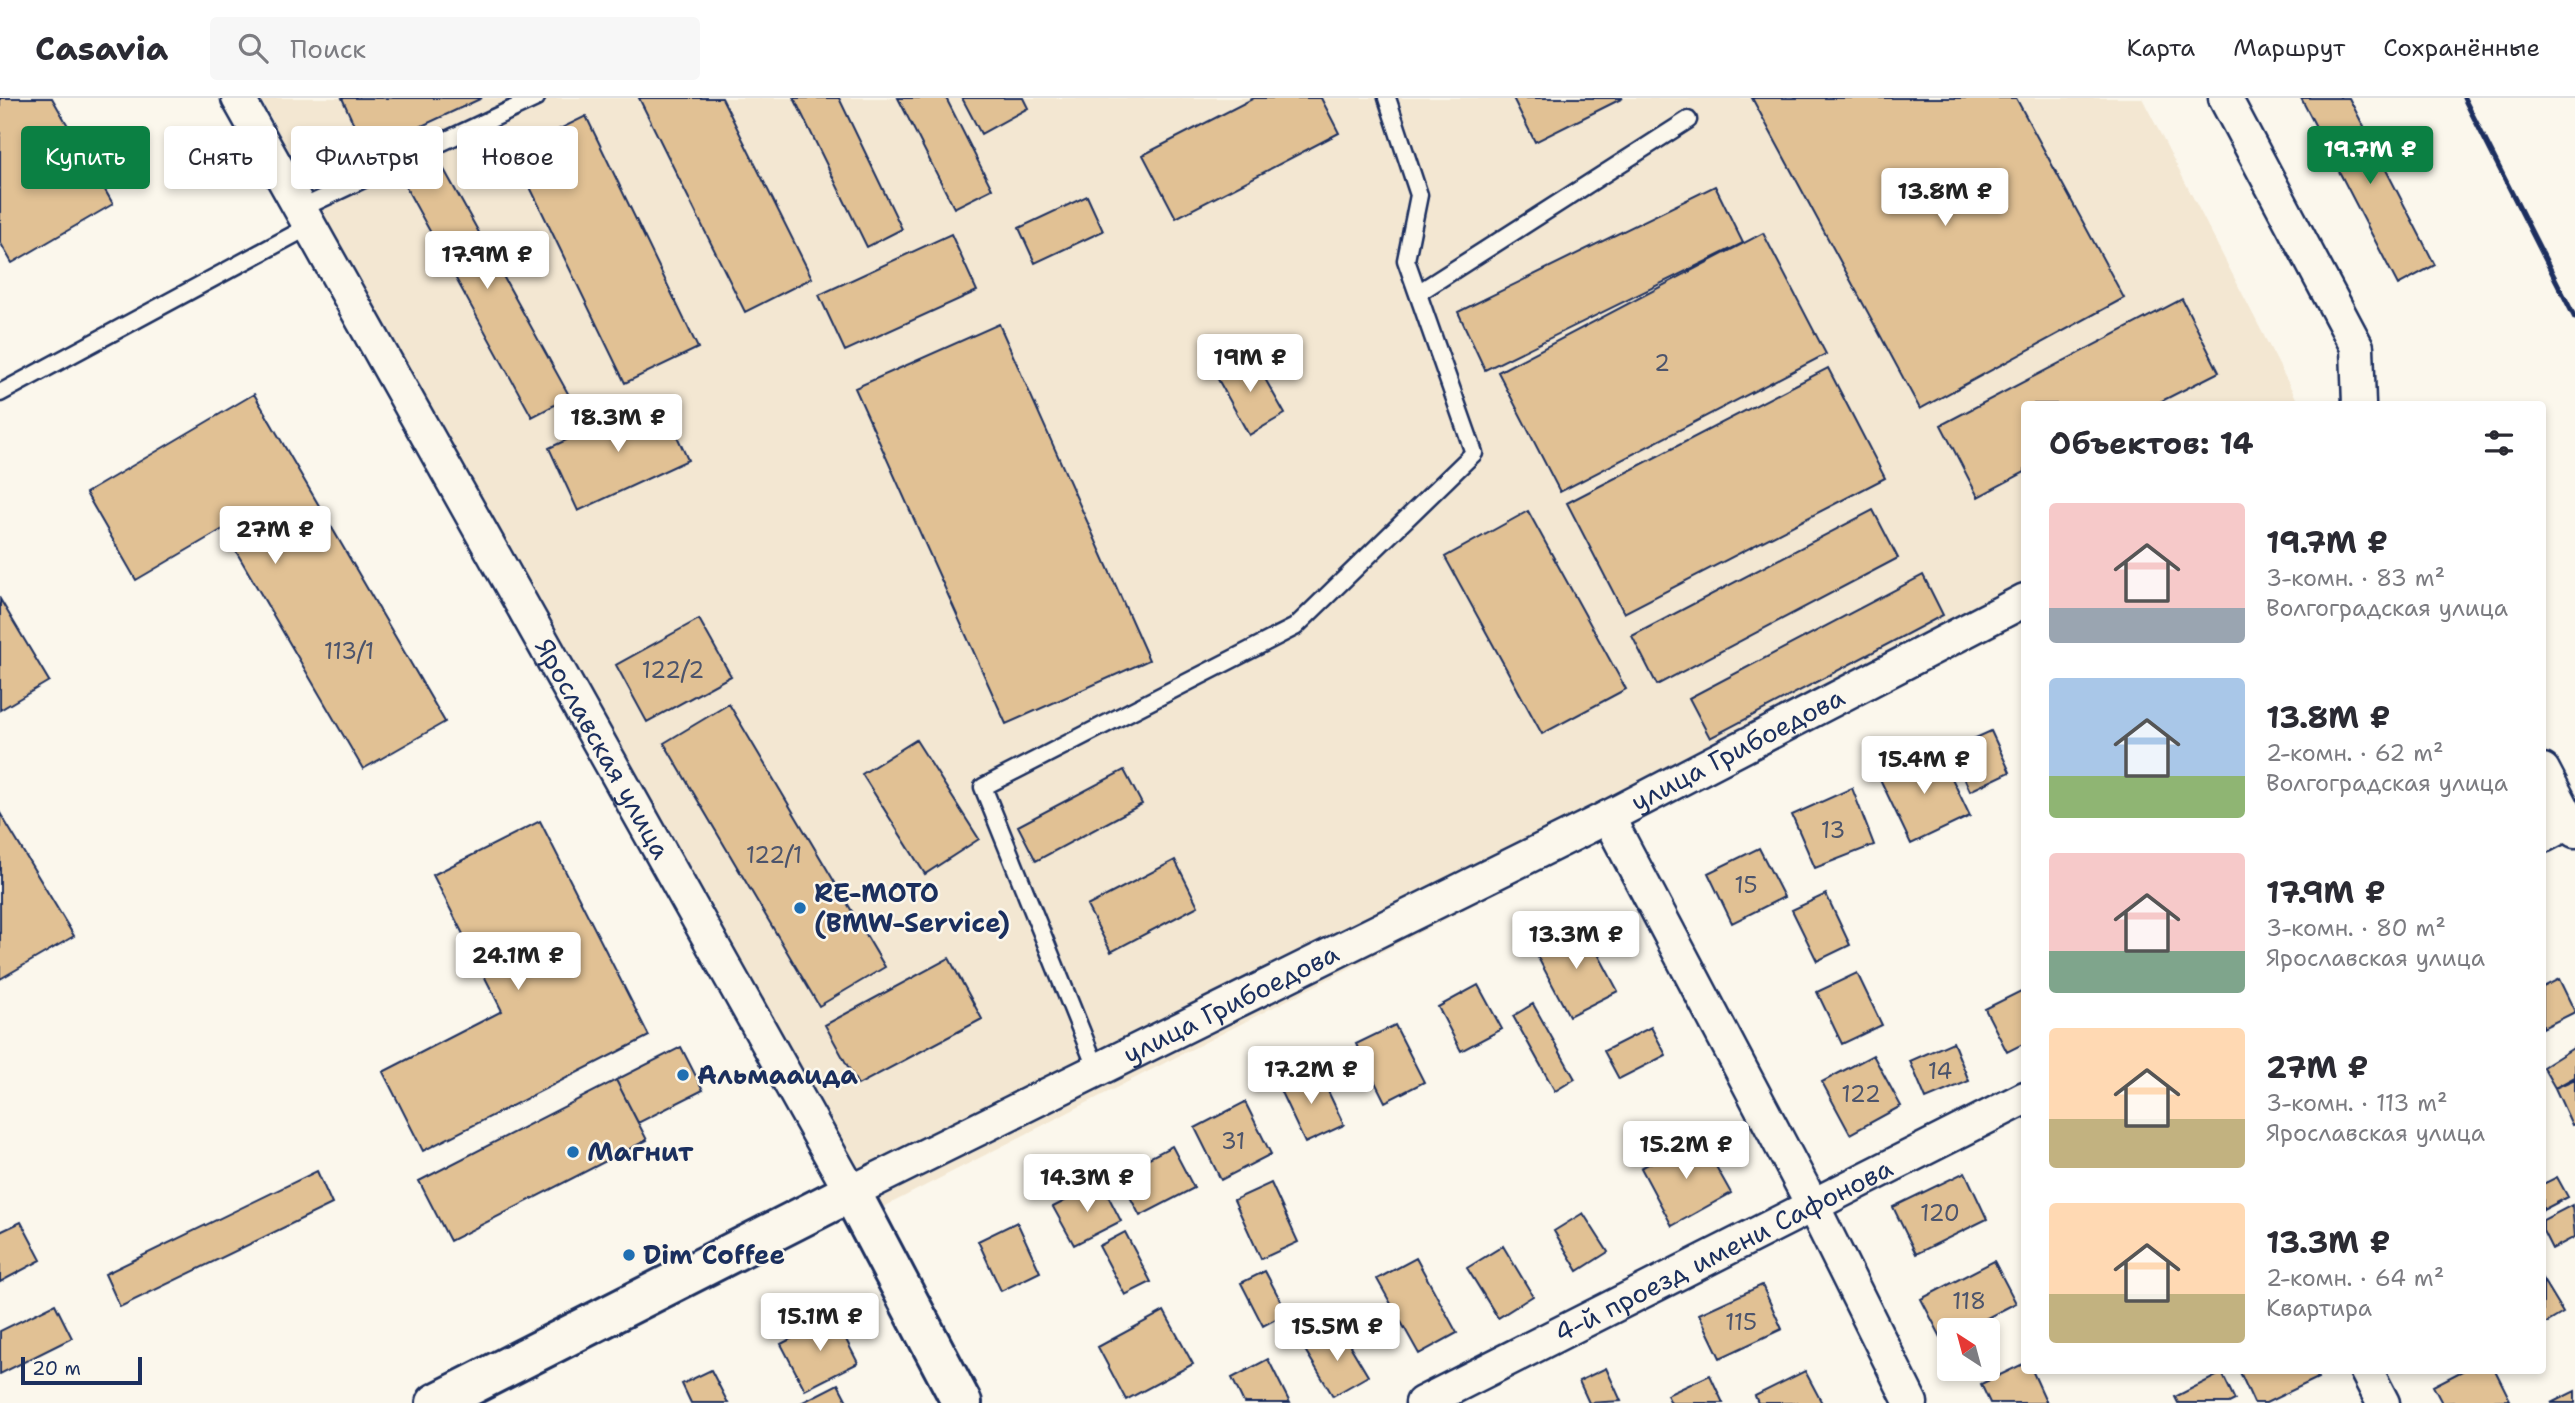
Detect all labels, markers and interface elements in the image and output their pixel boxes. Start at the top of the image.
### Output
search box [210,17,700,80]
text: Casavia [35,26,168,71]
icon: search [234,29,272,67]
text: Поиск [290,31,366,66]
text: Карта [2127,32,2195,64]
text: Маршрут [2233,32,2345,64]
text: Сохранённые [2383,32,2540,64]
chip: Купить [21,126,150,189]
chip: Снять [164,126,277,189]
chip: Фильтры [291,126,443,189]
chip: Новое [457,126,578,189]
pin: 19.7M ₽ [2305,126,2435,186]
text: 19.7M ₽ [2323,134,2417,164]
pin: 13.8M ₽ [1880,169,2010,228]
text: 13.8M ₽ [1897,176,1993,206]
pin: 17.9M ₽ [422,232,552,291]
text: 17.9M ₽ [441,239,533,269]
pin: 19M ₽ [1201,334,1299,394]
text: 19M ₽ [1213,342,1287,372]
house number: 2 [1654,348,1670,378]
pin: 18.3M ₽ [553,394,683,454]
text: 18.3M ₽ [570,402,666,432]
text: Объектов: 14 [2049,423,2254,464]
icon: filters [2480,424,2518,462]
pin: 27M ₽ [226,506,324,566]
text: 27M ₽ [236,514,314,544]
text: 19.7M ₽ [2266,522,2388,563]
icon: home [2105,531,2189,615]
text: 3-комн. · 83 m² [2266,563,2445,593]
text: Волгоградская улица [2266,593,2508,623]
street label: Ярославская улица [527,632,679,865]
house number: 113/1 [324,636,374,666]
house number: 122/2 [642,655,704,685]
street label: улица Грибоедова [1625,679,1850,819]
text: 13.8M ₽ [2266,697,2390,738]
icon: home [2105,706,2189,790]
pin: 15.4M ₽ [1859,736,1989,796]
text: 2-комн. · 62 m² [2266,738,2444,768]
text: 15.4M ₽ [1878,744,1970,774]
text: Волгоградская улица [2266,768,2508,798]
house number: 13 [1821,815,1845,845]
house number: 122/1 [746,840,802,870]
house number: 15 [1734,870,1758,900]
text: 17.9M ₽ [2266,872,2386,913]
place label: RE-MOTO (BMW-Service) [814,875,1010,940]
icon: home [2105,881,2189,965]
marker: RE-MOTO (BMW-Service) [792,900,808,916]
pin: 13.3M ₽ [1511,912,1641,971]
text: 3-комн. · 80 m² [2266,913,2446,943]
text: 13.3M ₽ [1528,919,1624,949]
pin: 24.1M ₽ [453,932,583,992]
street label: улица Грибоедова [1117,935,1344,1071]
text: 24.1M ₽ [472,940,564,970]
text: Ярославская улица [2266,943,2485,973]
pin: 17.2M ₽ [1246,1046,1376,1106]
text: 27M ₽ [2266,1047,2369,1088]
text: 17.2M ₽ [1264,1054,1358,1084]
house number: 14 [1928,1056,1952,1086]
icon: home [2105,1056,2189,1140]
place label: Альмааида [697,1057,858,1092]
marker: Альмааида [675,1067,691,1083]
house number: 122 [1841,1079,1881,1109]
text: 3-комн. · 113 m² [2266,1088,2448,1118]
text: Ярославская улица [2266,1118,2485,1148]
pin: 15.2M ₽ [1621,1122,1751,1181]
house number: 31 [1221,1126,1245,1156]
text: 15.2M ₽ [1639,1129,1733,1159]
place label: Магнит [587,1134,694,1169]
marker: Магнит [565,1144,581,1160]
street label: 4-й проезд имени Сафонова [1548,1150,1898,1350]
pin: 14.3M ₽ [1022,1154,1152,1214]
text: 14.3M ₽ [1040,1162,1134,1192]
house number: 120 [1920,1198,1960,1228]
text: 13.3M ₽ [2266,1222,2390,1263]
icon: home [2105,1231,2189,1315]
place label: Dim Coffee [643,1237,785,1272]
marker: Dim Coffee [621,1247,637,1263]
text: 2-комн. · 64 m² [2266,1263,2444,1293]
house number: 118 [1952,1286,1986,1316]
text: Квартира [2266,1293,2372,1323]
pin: 15.1M ₽ [755,1294,885,1353]
text: 15.1M ₽ [777,1301,863,1331]
pin: 15.5M ₽ [1272,1304,1402,1363]
house number: 115 [1725,1307,1757,1337]
text: 15.5M ₽ [1291,1311,1383,1341]
north arrow [1937,1318,2000,1381]
map controls [1937,1318,2000,1381]
scale bar [21,1354,142,1386]
text: 20 m [32,1356,81,1381]

